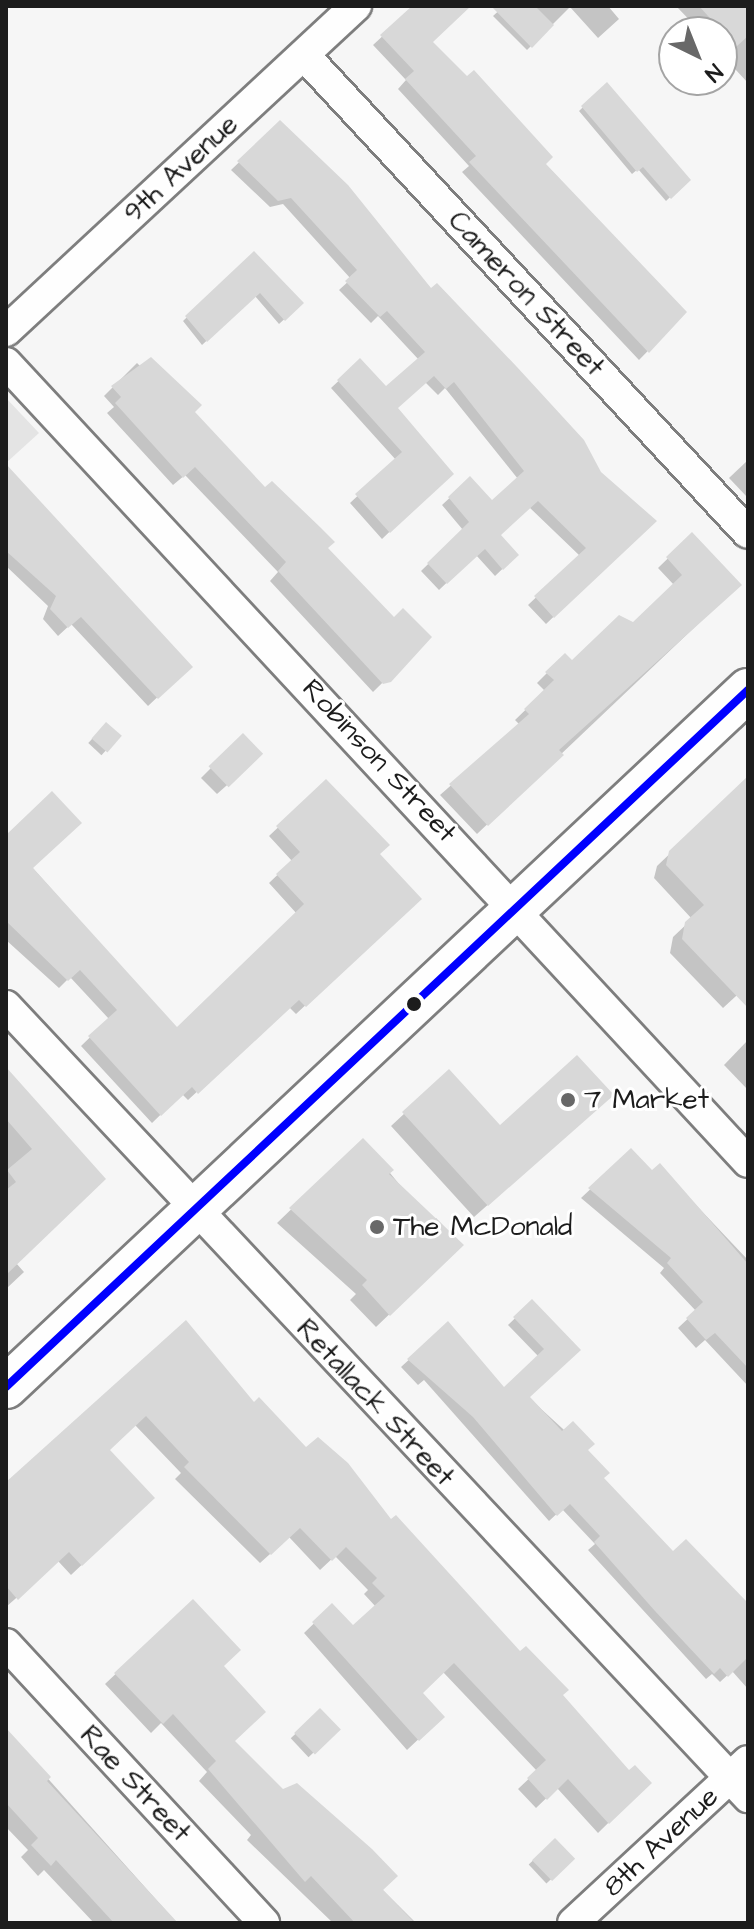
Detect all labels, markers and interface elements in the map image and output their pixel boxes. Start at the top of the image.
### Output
north arrow [658,16,738,96]
text: N [698,56,729,88]
street label: 9th Avenue [117,108,245,230]
street label: Cameron Street [441,204,611,384]
street label: Robinson Street [295,672,463,850]
unlabelled marker [406,996,422,1012]
place label: 7 Market [584,1083,709,1117]
marker: 7 Market [559,1091,577,1109]
place label: The McDonald [393,1210,572,1244]
marker: The McDonald [368,1218,386,1236]
street label: Retallack Street [289,1312,461,1494]
street label: Rae Street [73,1719,197,1849]
street label: 8th Avenue [596,1780,726,1904]

